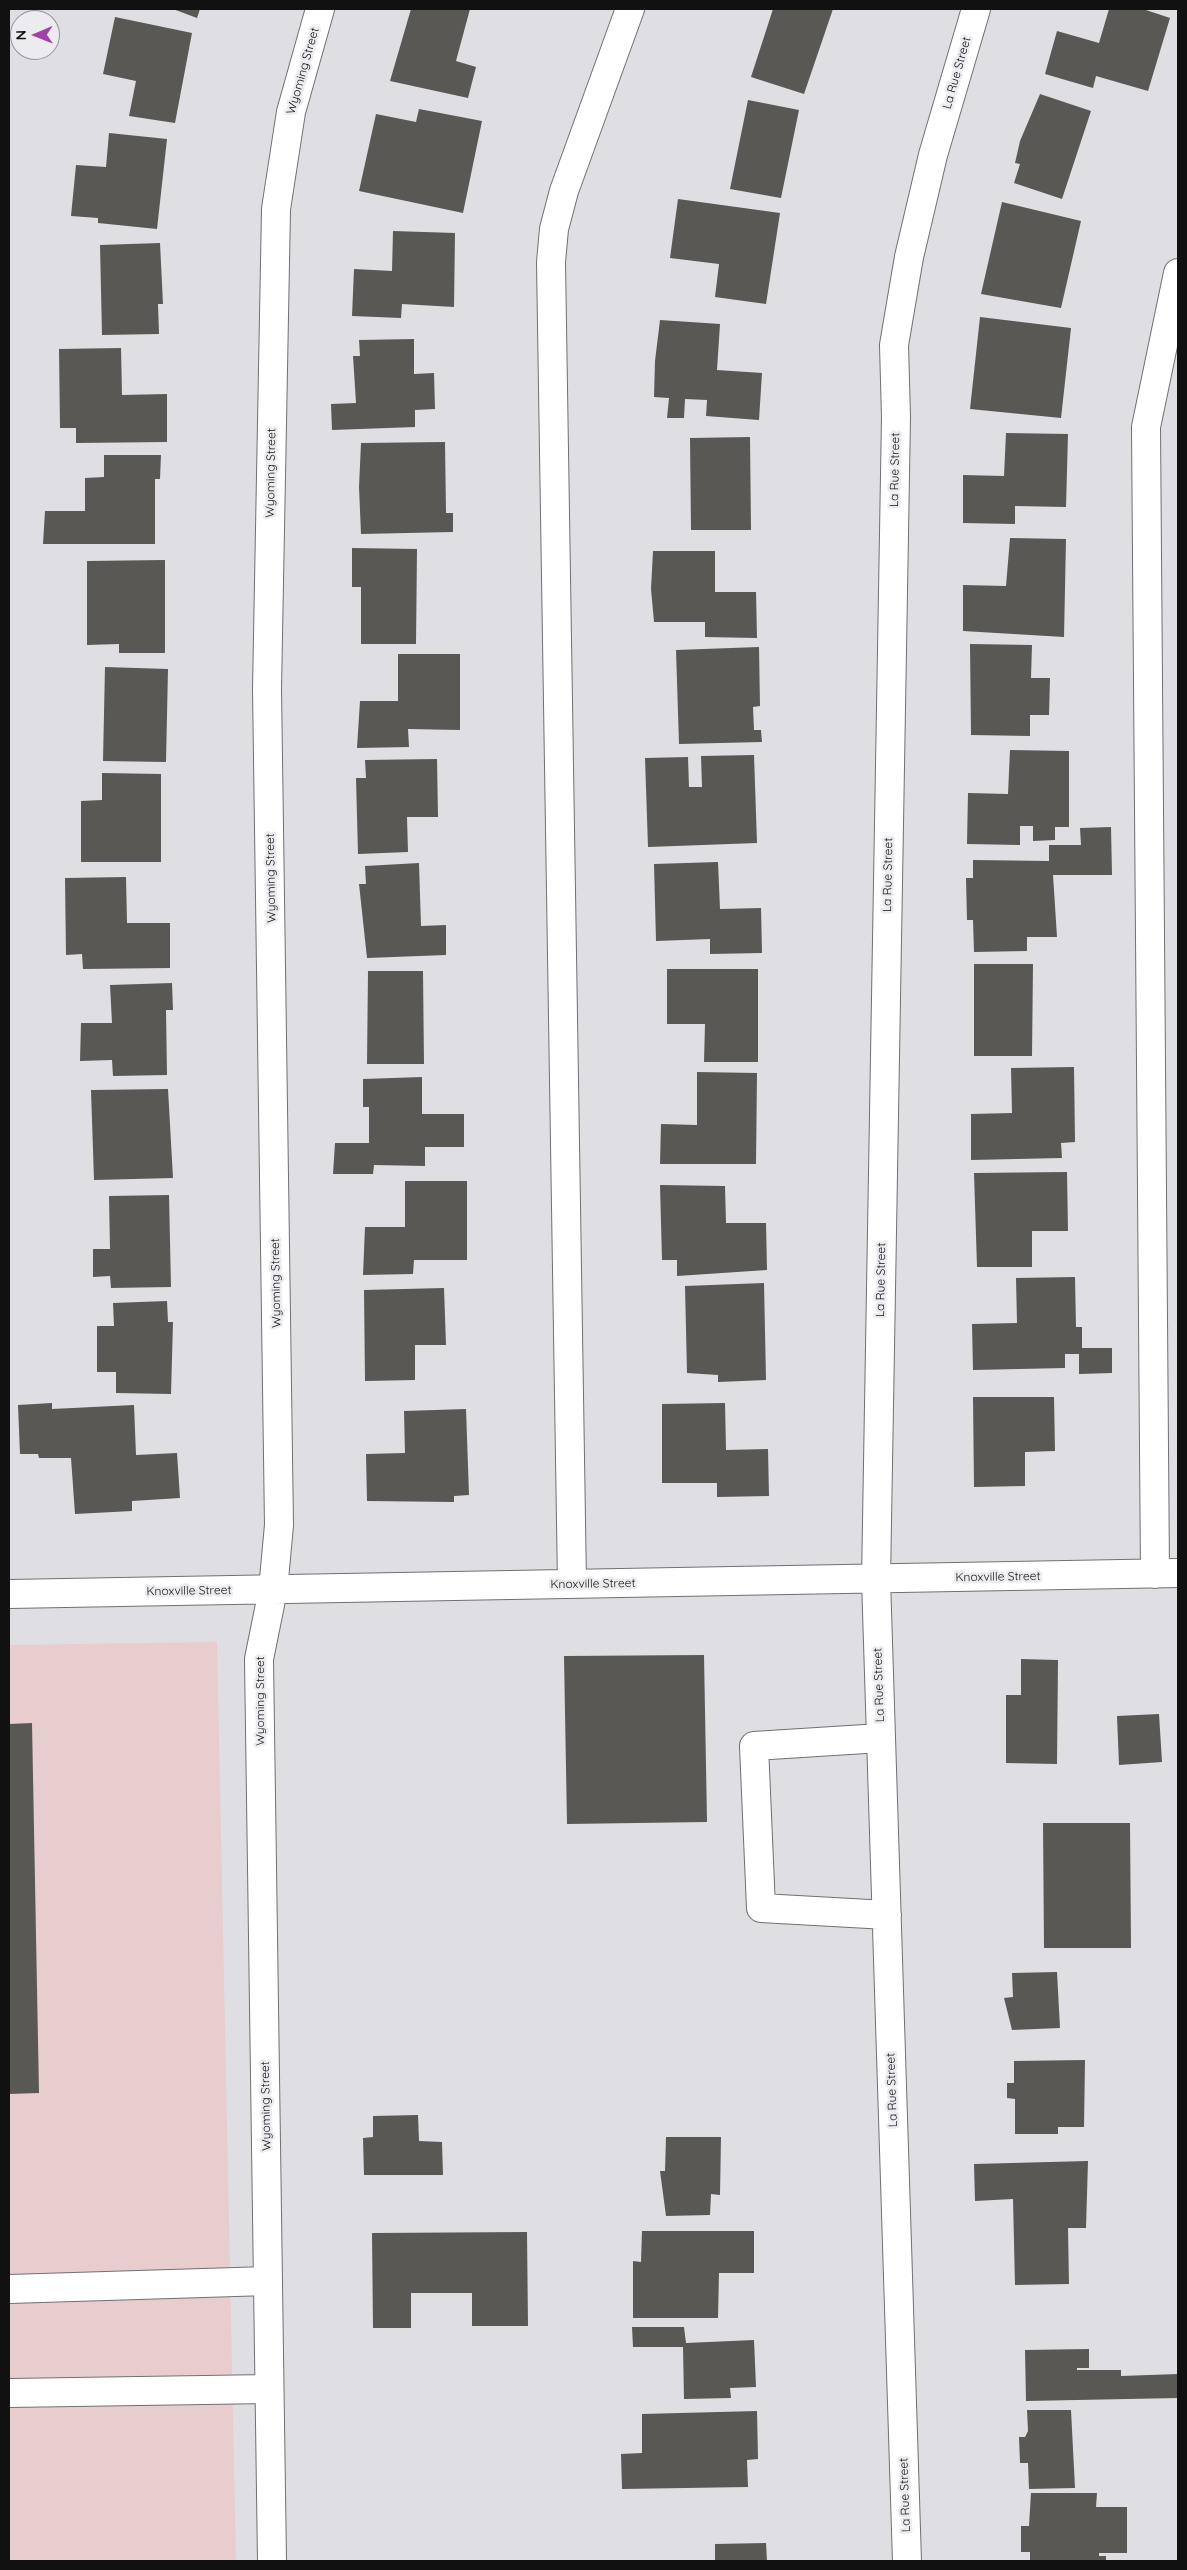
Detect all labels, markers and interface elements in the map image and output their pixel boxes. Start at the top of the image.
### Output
north arrow [10,10,60,60]
street label: Wyoming Street [284,26,322,116]
text: N [12,30,30,41]
street label: La Rue Street [940,35,974,111]
street label: Wyoming Street [263,428,279,518]
street label: La Rue Street [887,433,903,507]
street label: Wyoming Street [263,833,279,923]
street label: La Rue Street [880,838,896,912]
street label: Wyoming Street [268,1238,284,1328]
street label: La Rue Street [873,1243,889,1317]
street label: Knoxville Street [955,1569,1041,1585]
street label: Knoxville Street [550,1576,636,1592]
street label: Knoxville Street [146,1583,232,1599]
street label: La Rue Street [871,1648,887,1722]
street label: Wyoming Street [253,1656,267,1746]
street label: La Rue Street [884,2053,900,2127]
street label: Wyoming Street [258,2061,274,2151]
street label: La Rue Street [897,2458,913,2532]

